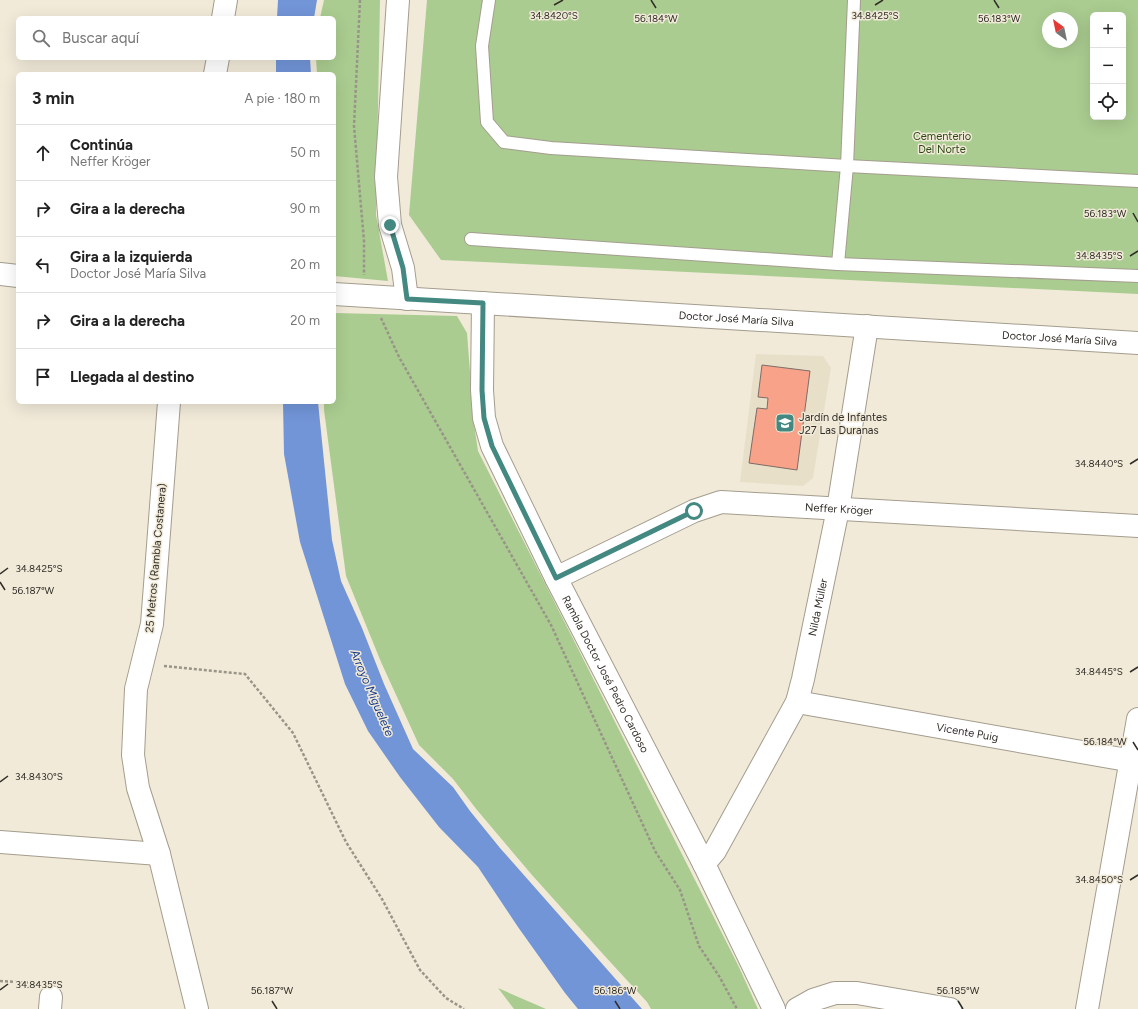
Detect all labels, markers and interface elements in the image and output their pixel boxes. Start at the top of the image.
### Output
text: 34.8420°S [530,9,578,22]
text: 34.8425°S [851,9,899,22]
text: 56.184°W [634,12,678,25]
text: 56.183°W [978,12,1021,25]
north arrow [1042,12,1078,48]
map controls [1090,12,1126,120]
button: + [1090,12,1126,48]
search box [16,16,336,60]
icon: search [30,27,52,49]
text: Buscar aquí [62,29,139,47]
button: − [1090,48,1126,84]
button: locate [1090,84,1126,120]
text: 3 min [32,88,74,108]
text: A pie · 180 m [245,91,320,106]
park label: Cementerio Del Norte [913,130,971,156]
text: Continúa [70,136,133,154]
icon: ahead [32,142,54,164]
text: 50 m [290,145,320,160]
text: Neffer Kröger [70,154,150,169]
icon: right [32,198,54,220]
text: Gira a la derecha [70,200,185,218]
text: 90 m [290,201,320,216]
text: 56.183°W [1084,207,1127,220]
route end [381,216,399,234]
text: Gira a la izquierda [70,248,192,266]
text: 34.8435°S [1075,249,1123,262]
icon: left [32,254,54,276]
text: 20 m [290,257,320,272]
text: Doctor José María Silva [70,266,206,281]
street label: Doctor José María Silva [678,309,794,329]
icon: right [32,310,54,332]
text: Gira a la derecha [70,312,185,330]
text: 20 m [290,313,320,328]
street label: Doctor José María Silva [1002,328,1118,348]
icon: arrive [32,366,54,388]
text: Llegada al destino [70,368,194,386]
place label: Jardín de Infantes J27 Las Duranas [799,411,887,437]
school or university icon: Jardín de Infantes J27 Las Duranas [774,412,796,434]
text: 34.8440°S [1075,457,1123,470]
street label: 25 Metros (Rambla Costanera) [143,483,169,633]
street label: Neffer Kröger [805,500,874,517]
route start [685,502,703,520]
text: 34.8425°S [15,562,63,575]
street label: Nilda Müller [805,577,830,637]
text: 56.187°W [12,584,55,597]
street label: Rambla Doctor José Pedro Cardoso [560,593,652,755]
water label: Arroyo Miguelete [347,647,397,739]
text: 34.8445°S [1075,665,1123,678]
street label: Vicente Puig [935,720,999,744]
text: 56.184°W [1083,735,1127,748]
text: 34.8430°S [15,770,63,783]
text: 34.8450°S [1075,873,1123,886]
text: 34.8435°S [15,978,63,991]
text: 56.187°W [251,984,294,997]
text: 56.186°W [594,984,637,997]
text: 56.185°W [937,984,980,997]

